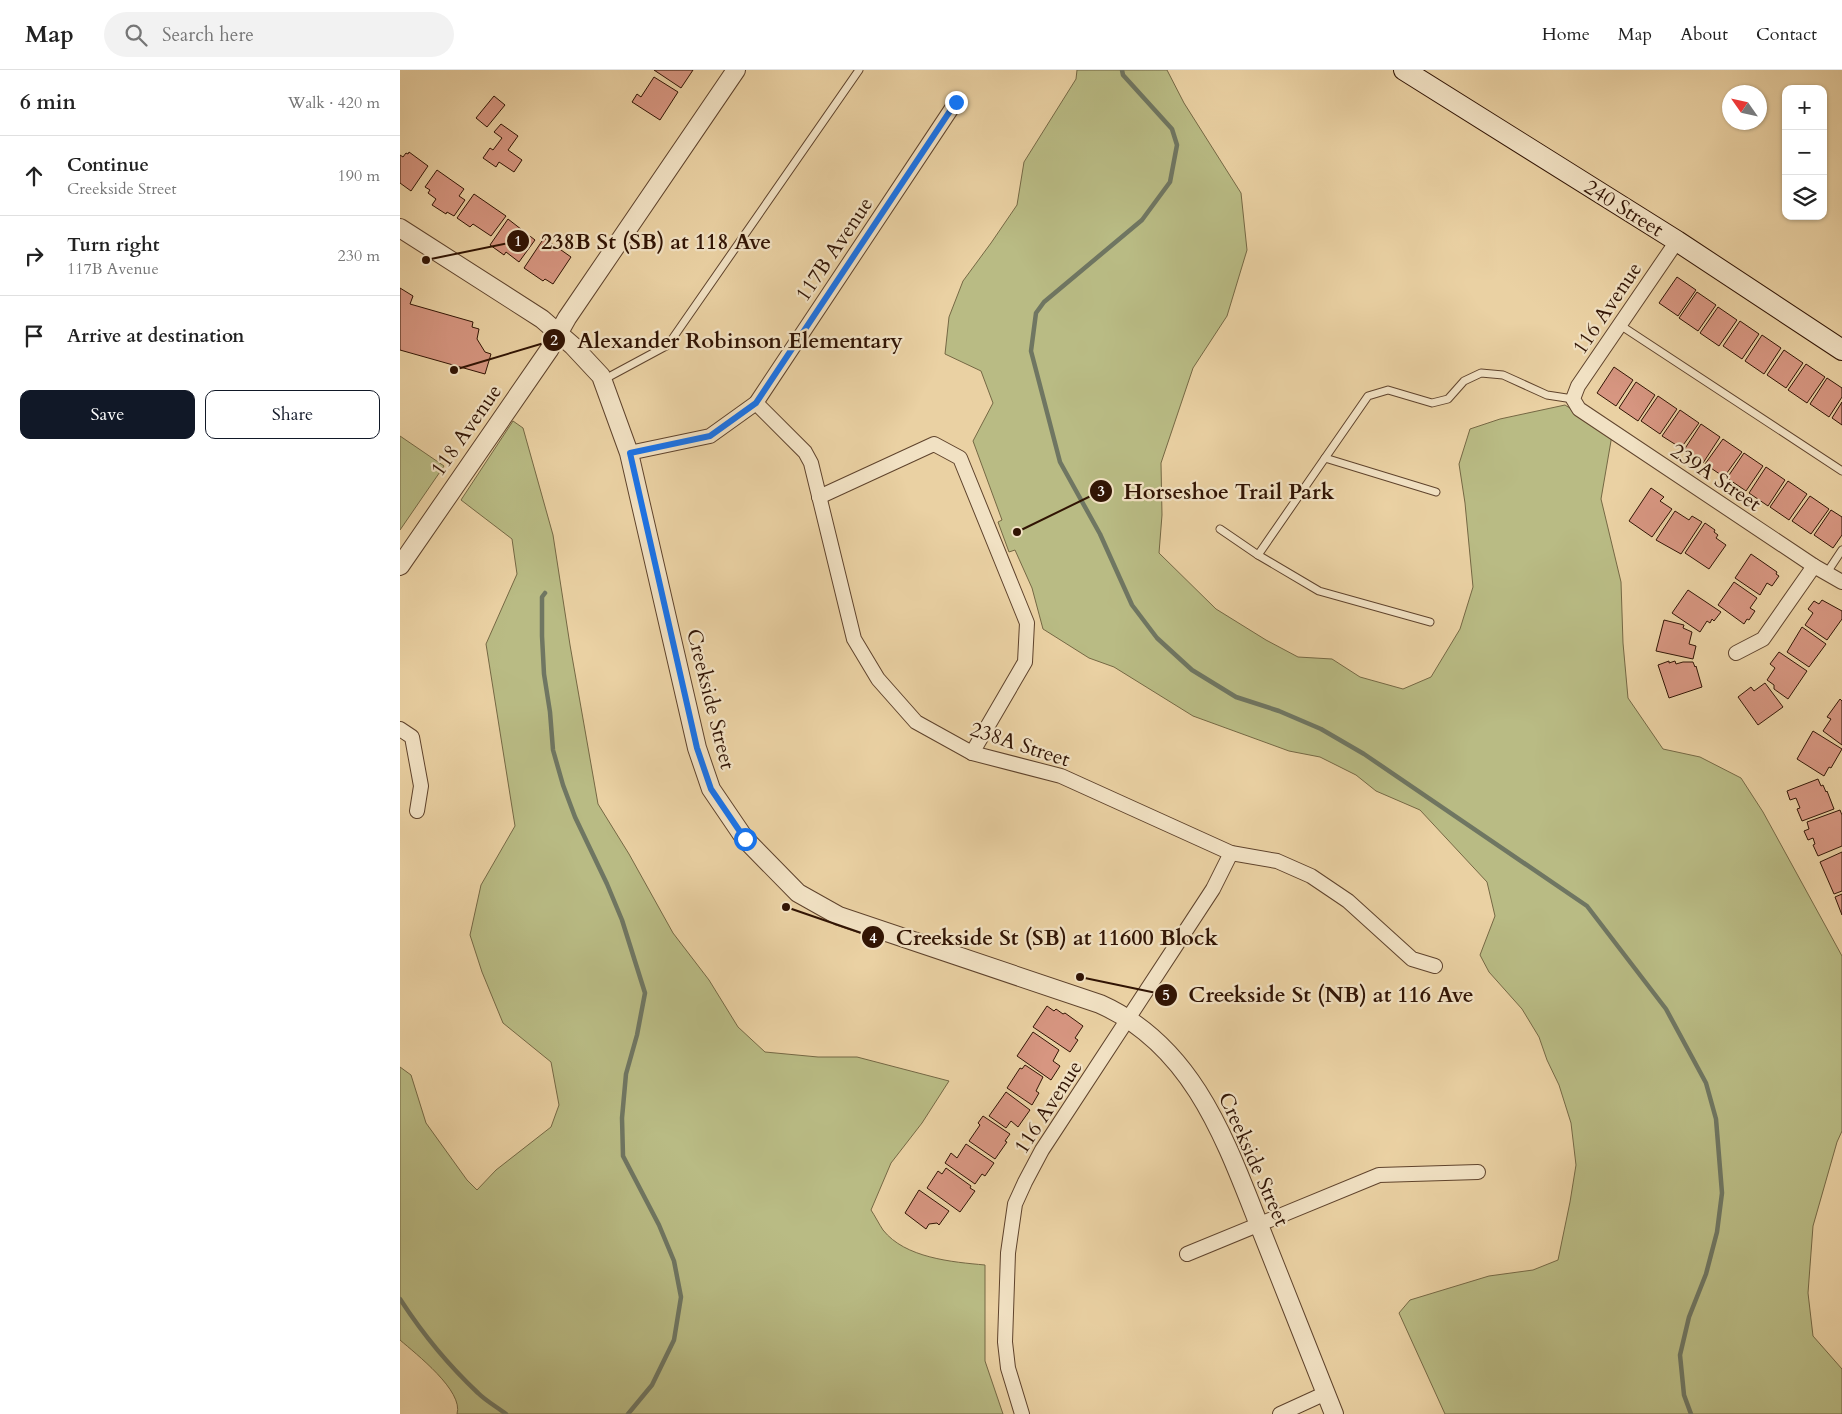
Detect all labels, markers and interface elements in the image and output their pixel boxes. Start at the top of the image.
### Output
search box [104,12,454,57]
text: Map [25,18,74,51]
icon: search [122,21,150,49]
text: Search here [162,22,254,48]
text: Home [1542,22,1590,47]
text: Map [1618,22,1652,47]
text: About [1680,22,1728,47]
text: Contact [1756,22,1817,47]
north arrow [1722,85,1767,130]
map controls [1782,85,1827,220]
button: + [1782,85,1827,130]
text: 6 min [20,88,76,117]
route end [945,91,968,114]
text: Walk · 420 m [288,92,380,114]
button: − [1782,130,1827,175]
text: Continue [67,152,149,178]
icon: ahead [20,162,48,190]
text: 190 m [338,165,380,187]
street label: 240 Street [1579,173,1669,244]
button: layers [1782,175,1827,220]
text: Creekside Street [67,178,177,200]
street label: 117B Avenue [789,191,880,307]
callout: 238B St (SB) at 118 Ave [506,223,781,260]
text: 238B St (SB) at 118 Ave [541,227,771,257]
text: 1 [514,231,522,251]
text: Turn right [67,232,159,258]
icon: right [20,242,48,270]
text: 230 m [338,245,380,267]
street label: 116 Avenue [1566,256,1649,360]
text: 117B Avenue [67,258,159,280]
callout: Alexander Robinson Elementary [542,321,912,358]
icon: arrive [20,322,48,350]
text: Arrive at destination [67,323,244,349]
text: Alexander Robinson Elementary [577,326,903,356]
text: 2 [550,330,558,350]
street label: 118 Avenue [424,379,509,482]
button: Save [20,390,195,439]
button: Share [205,390,380,439]
street label: 239A Street [1665,436,1767,519]
callout: Horseshoe Trail Park [1089,472,1345,509]
text: Horseshoe Trail Park [1123,477,1335,507]
text: 3 [1097,481,1105,501]
street label: Creekside Street [679,626,742,773]
street label: 238A Street [966,715,1074,774]
route start [734,828,757,851]
callout: Creekside St (SB) at 11600 Block [861,919,1228,956]
text: Creekside St (SB) at 11600 Block [896,923,1218,953]
text: 4 [869,928,877,948]
callout: Creekside St (NB) at 116 Ave [1153,976,1483,1013]
text: Creekside St (NB) at 116 Ave [1188,980,1474,1010]
text: 5 [1162,985,1170,1005]
street label: 116 Avenue [1007,1055,1089,1160]
street label: Creekside Street [1211,1088,1296,1231]

